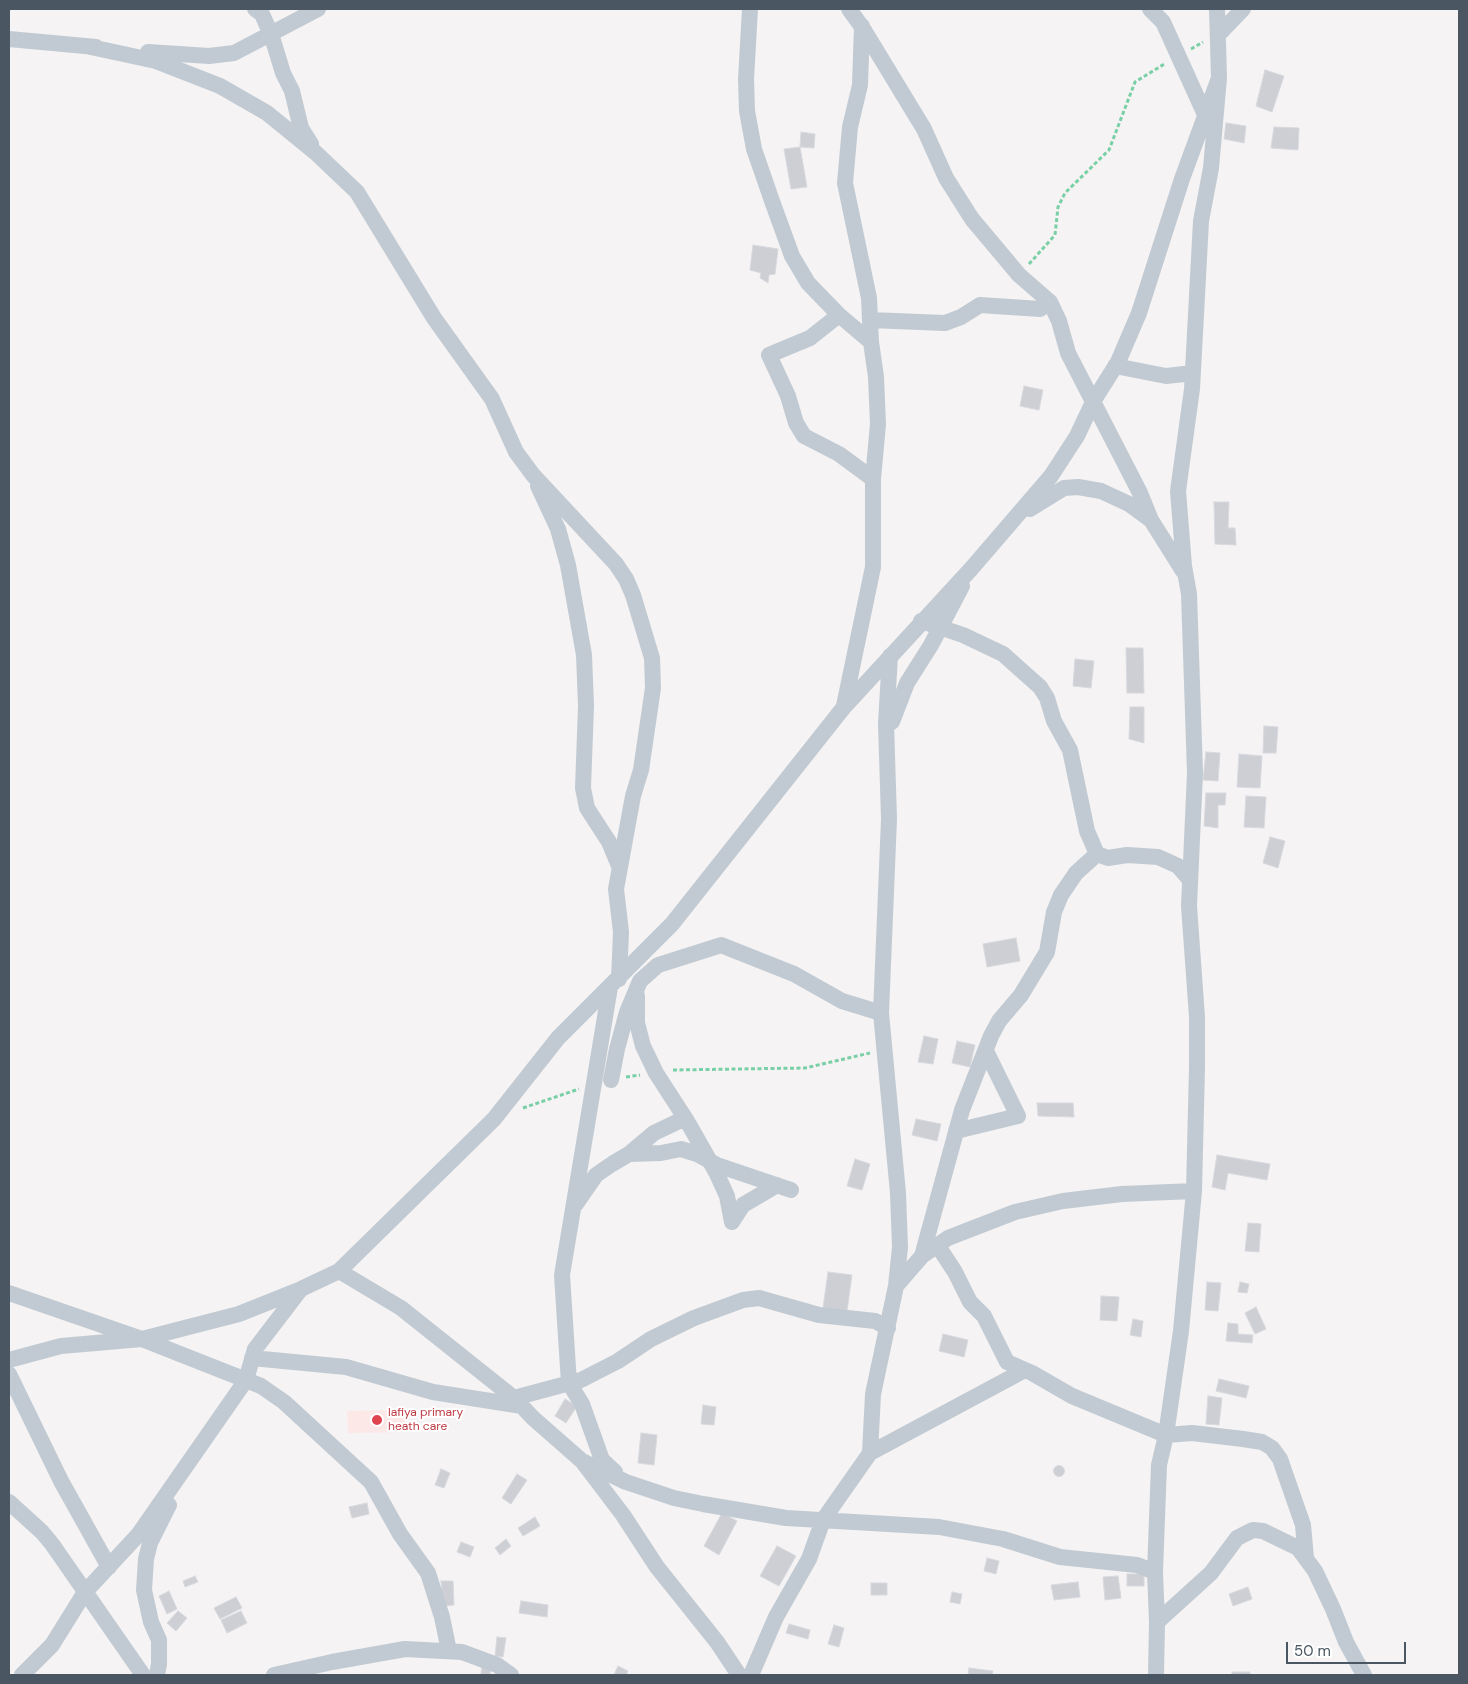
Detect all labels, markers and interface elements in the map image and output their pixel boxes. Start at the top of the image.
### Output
place label: lafiya primary heath care [388,1406,463,1434]
marker: lafiya primary heath care [370,1413,384,1427]
scale bar [1288,1632,1408,1664]
text: 50 m [1294,1641,1331,1661]

